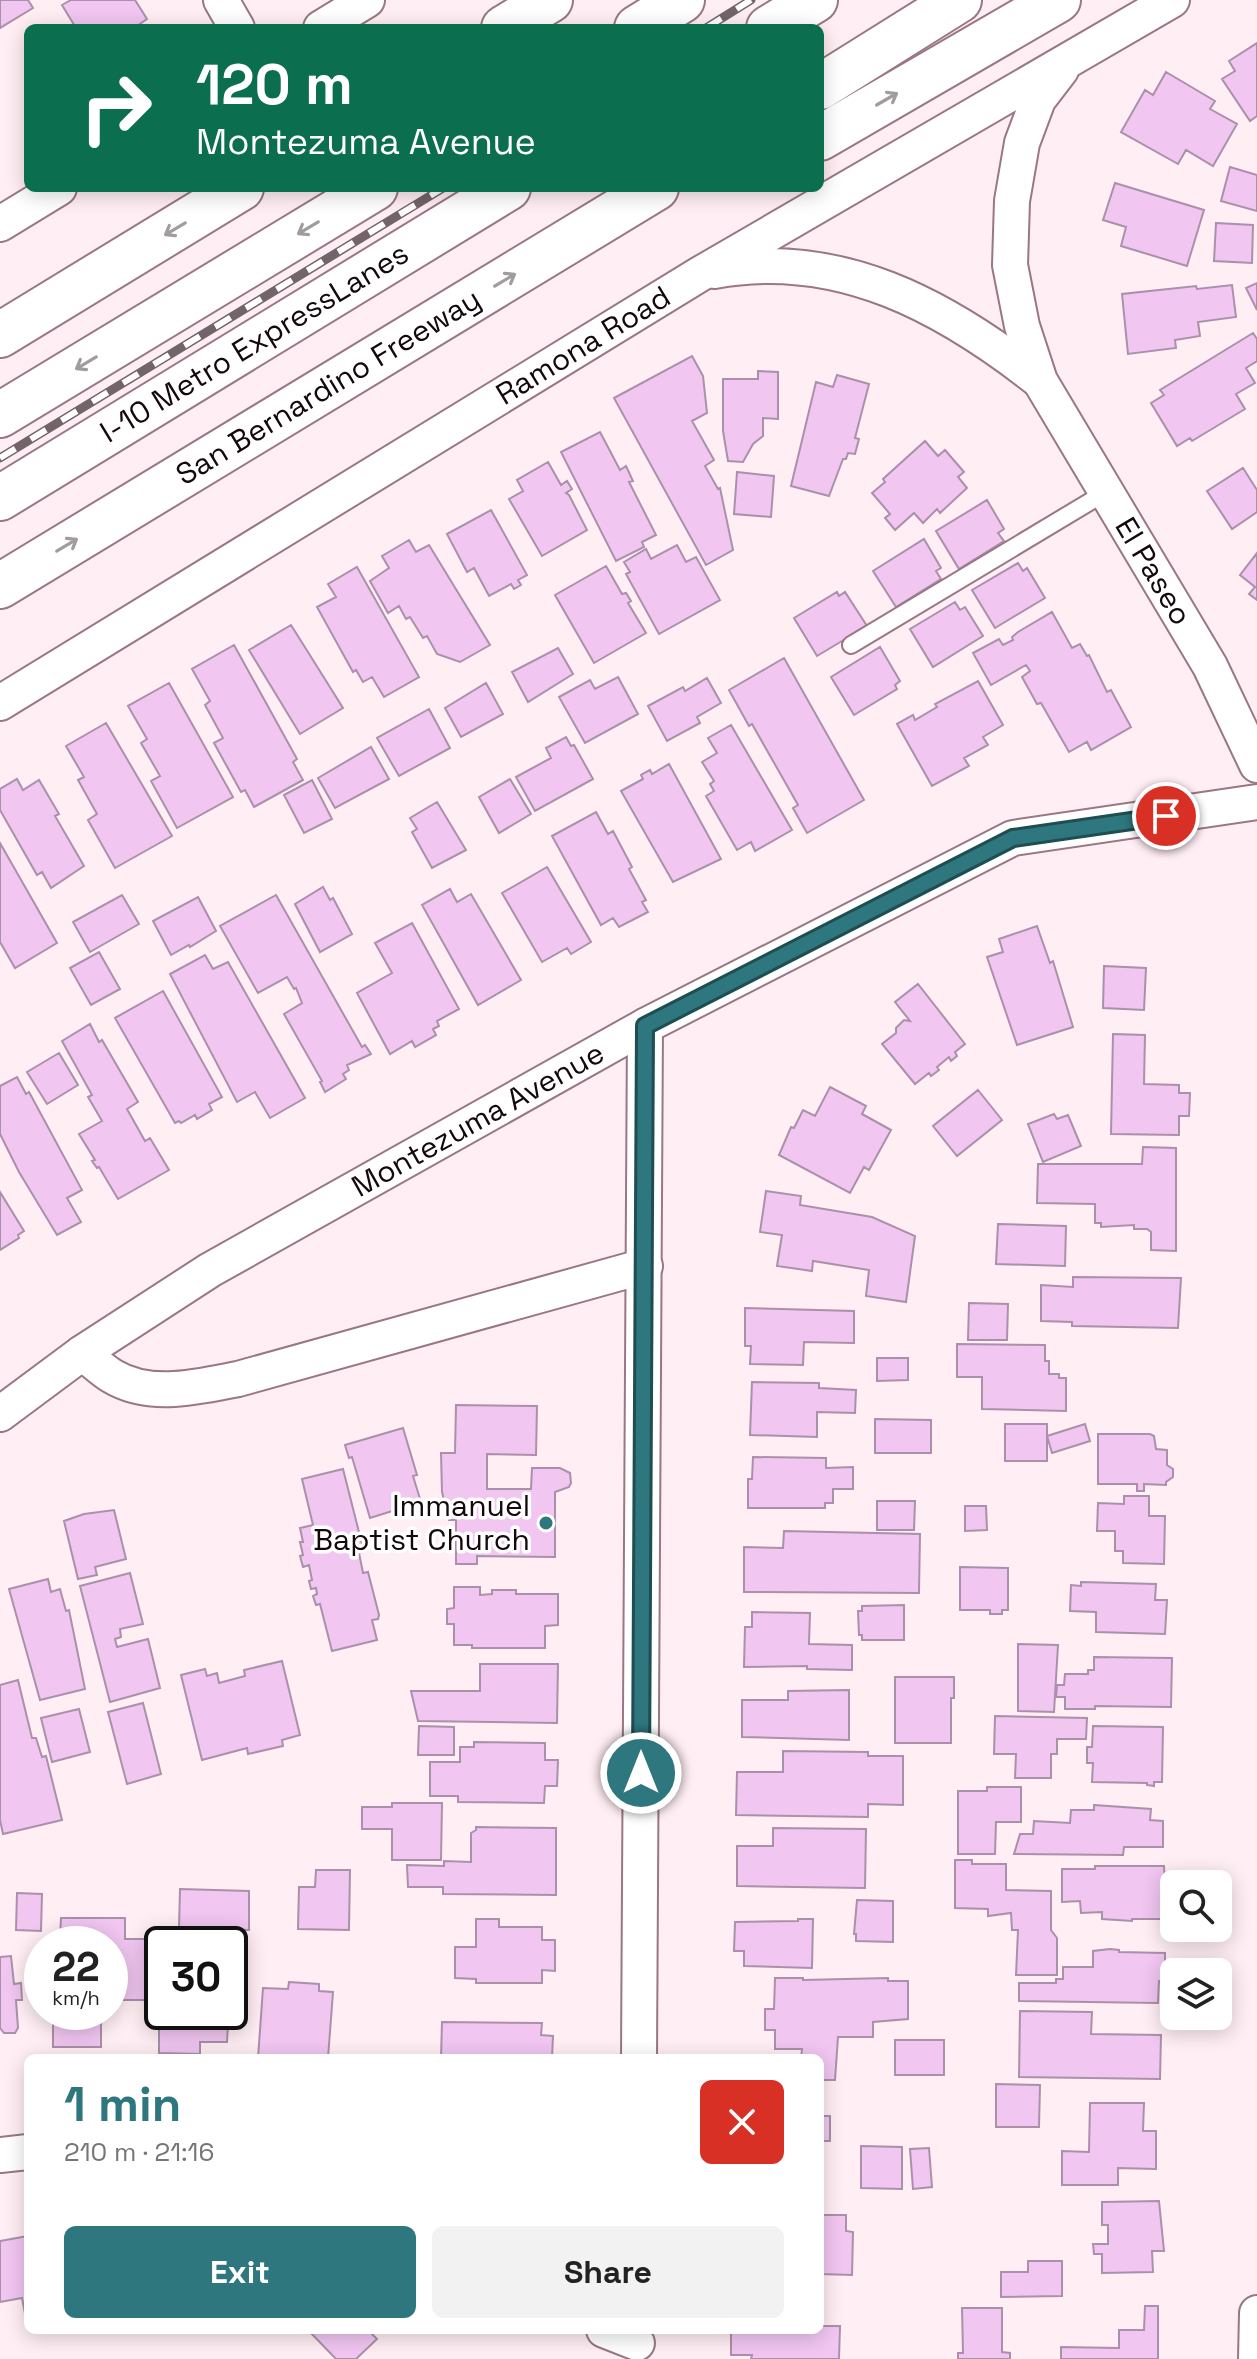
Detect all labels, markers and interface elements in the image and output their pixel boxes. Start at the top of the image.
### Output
text: 120 m [196,49,353,120]
icon: right [64,56,168,160]
one-way arrow [875,91,898,107]
text: Montezuma Avenue [196,119,536,165]
one-way arrow [164,221,187,237]
one-way arrow [297,221,320,237]
street label: I-10 Metro ExpressLanes [93,233,415,451]
one-way arrow [493,272,516,288]
street label: Ramona Road [489,277,677,413]
street label: San Bernardino Freeway [168,279,488,494]
one-way arrow [75,355,98,371]
street label: El Paseo [1107,510,1201,632]
one-way arrow [55,537,78,553]
pin [1132,782,1200,850]
icon: arrive [1144,794,1188,838]
street label: Montezuma Avenue [345,1033,611,1206]
place label: Immanuel Baptist Church [313,1486,530,1559]
marker: Immanuel Baptist Church [537,1514,555,1532]
position arrow [599,1731,683,1815]
map controls [1160,1870,1232,2030]
button: search [1160,1870,1232,1942]
speed limit sign: 30 [144,1926,248,2030]
text: 22 [52,1942,100,1993]
button: layers [1160,1958,1232,2030]
text: km/h [52,1985,100,2011]
text: 1 min [64,2074,181,2135]
button: close [700,2080,784,2164]
text: 210 m · 21:16 [64,2135,214,2169]
button: Exit [64,2226,416,2318]
button: Share [432,2226,784,2318]

